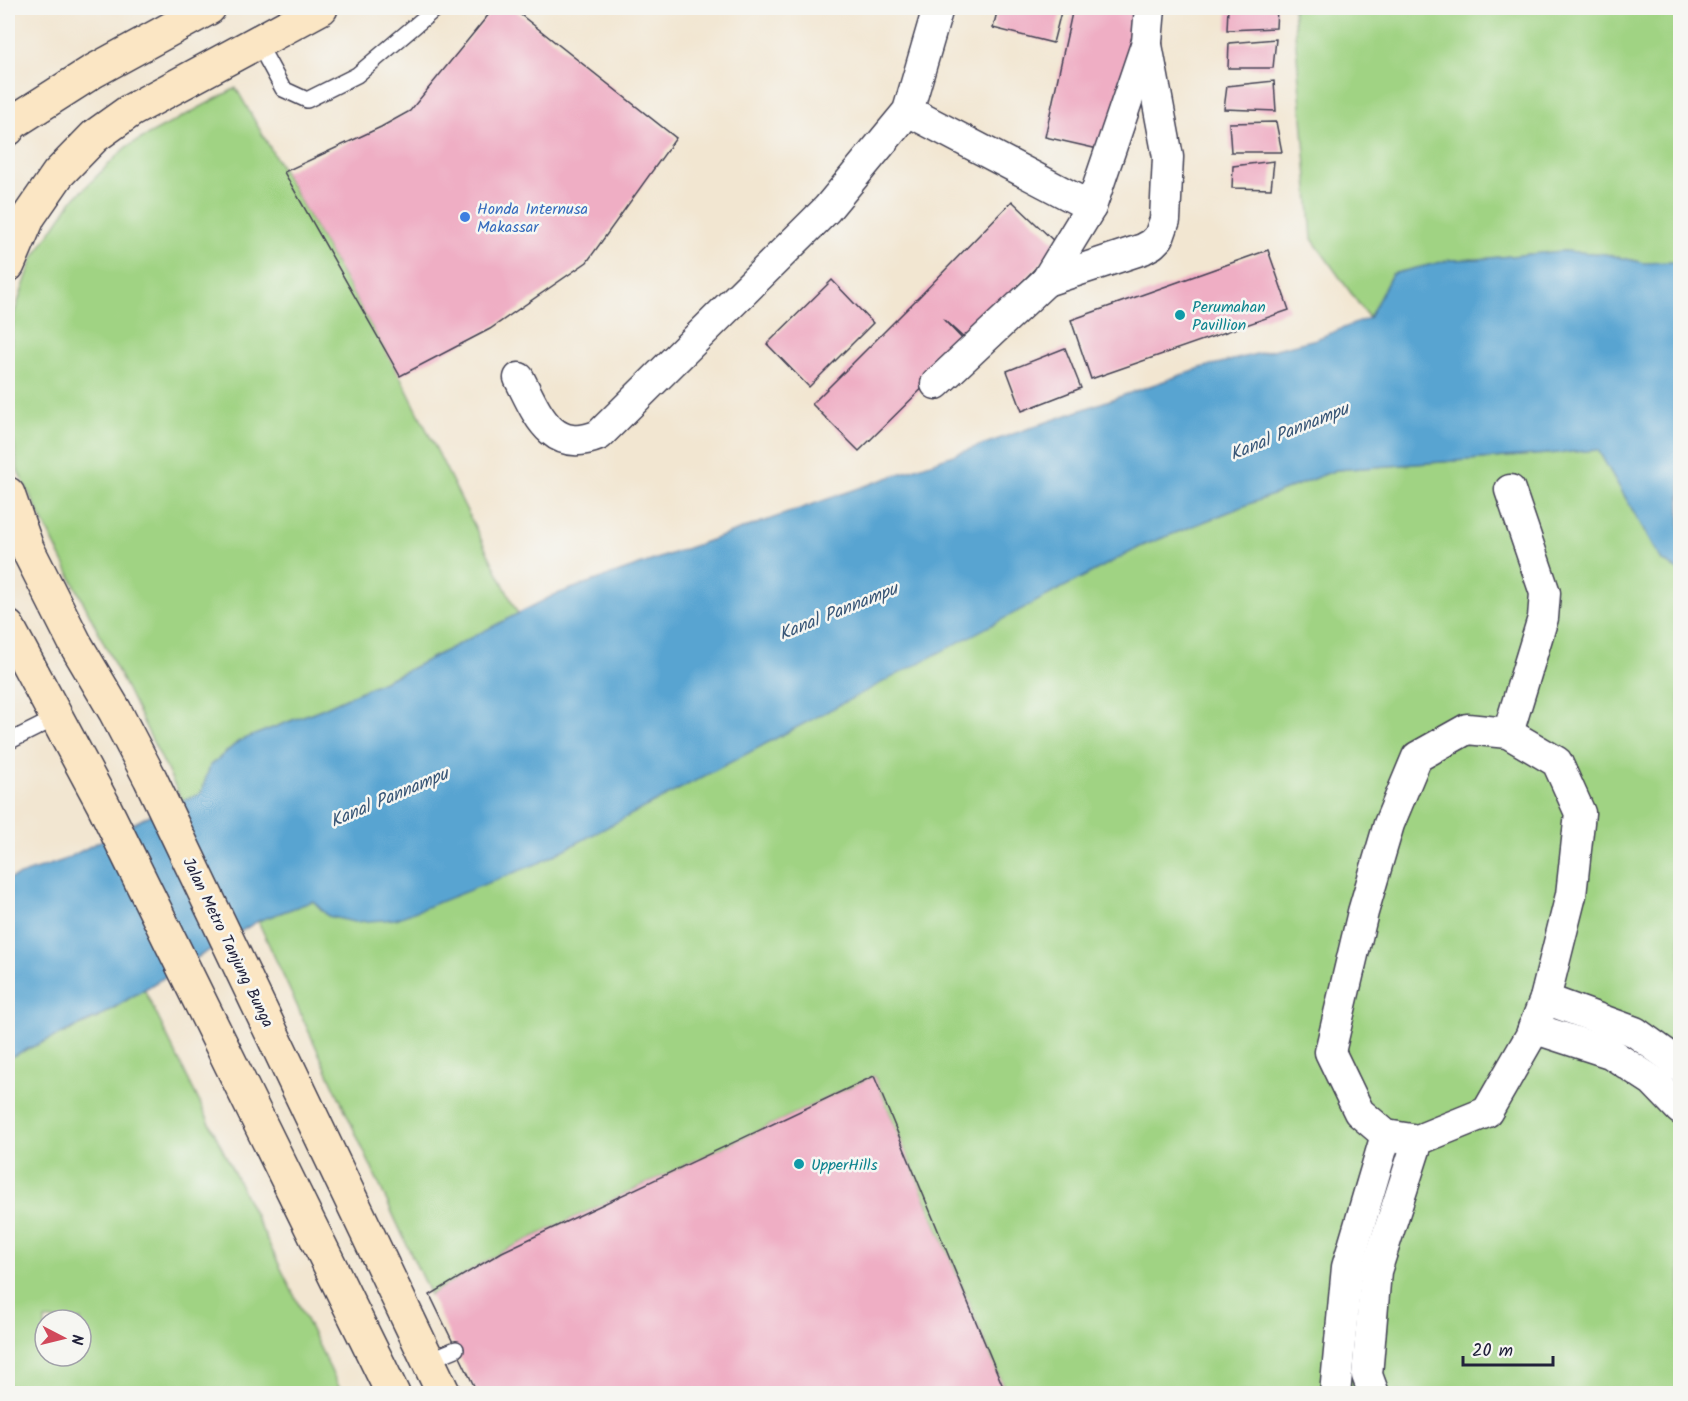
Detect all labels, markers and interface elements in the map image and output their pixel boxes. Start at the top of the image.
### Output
place label: Honda Internusa Makassar [477,197,588,240]
marker: Honda Internusa Makassar [458,210,472,224]
place label: Perumahan Pavillion [1192,295,1266,338]
marker: Perumahan Pavillion [1173,308,1187,322]
water label: Kanal Pannampu [1226,394,1356,469]
water label: Kanal Pannampu [775,574,905,649]
water label: Kanal Pannampu [326,759,455,836]
street label: Jalan Metro Tanjung Bunga [175,853,280,1032]
place label: UpperHills [811,1153,878,1178]
marker: UpperHills [792,1157,806,1171]
north arrow [33,1308,93,1368]
scale bar [1463,1329,1553,1367]
text: N [63,1333,89,1346]
text: 20 m [1472,1337,1513,1366]

